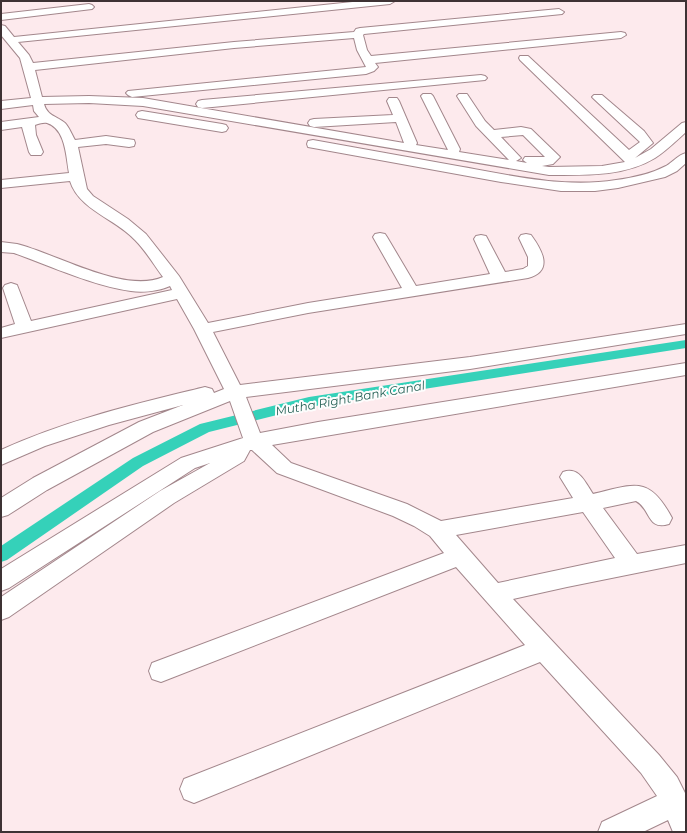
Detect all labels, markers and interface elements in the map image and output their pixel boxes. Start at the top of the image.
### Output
water label: Mutha Right Bank Canal [274,377,427,419]

